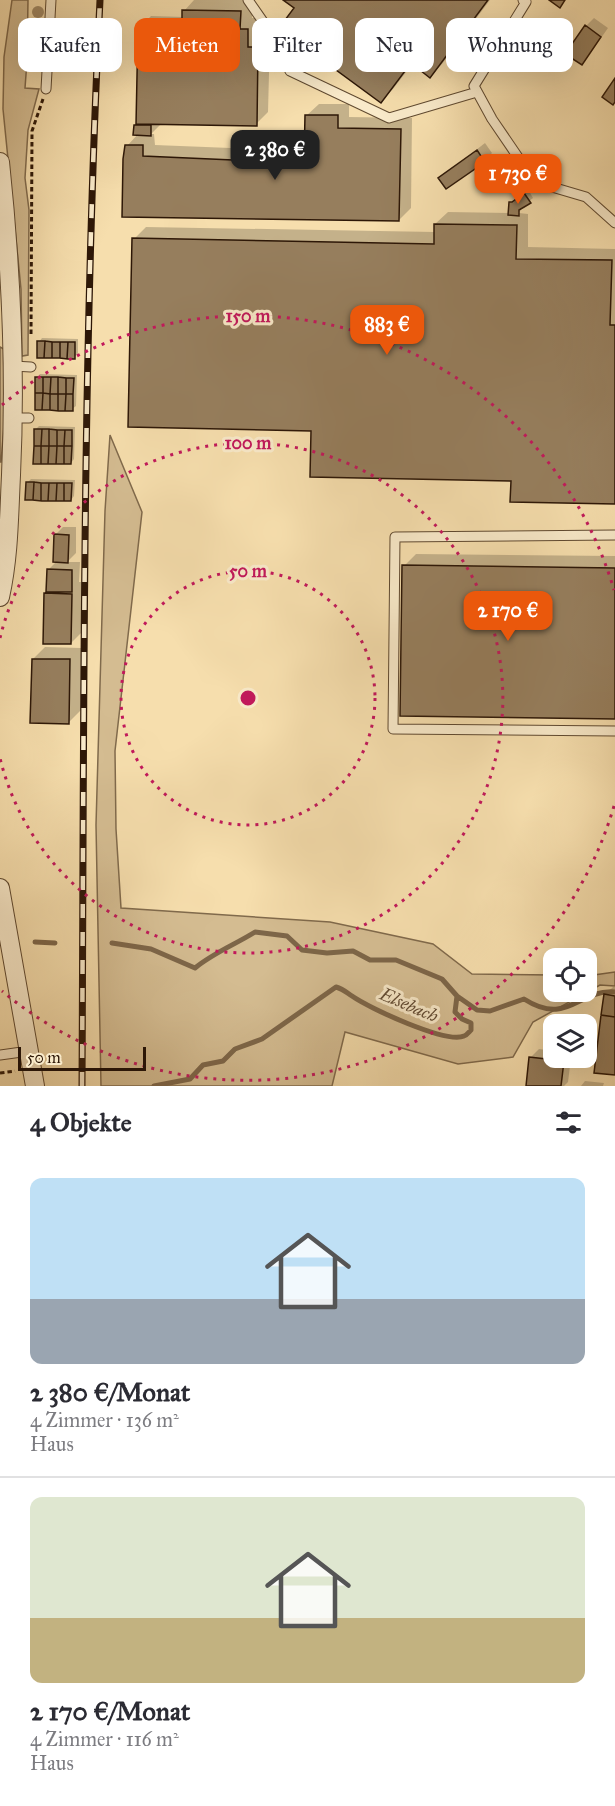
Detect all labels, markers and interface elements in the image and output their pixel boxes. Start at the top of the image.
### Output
chip: Kaufen [18,18,122,72]
chip: Mieten [134,18,240,72]
chip: Filter [252,18,343,72]
chip: Neu [355,18,434,72]
chip: Wohnung [446,18,573,72]
pin: 2 380 € [220,130,330,181]
text: 2 380 € [245,137,305,161]
pin: 1 730 € [463,154,573,205]
text: 1 730 € [489,161,547,185]
text: 150 m [226,305,271,327]
pin: 883 € [345,305,429,356]
text: 883 € [364,312,410,336]
text: 100 m [225,432,272,454]
text: 50 m [229,560,268,582]
pin: 2 170 € [453,591,563,642]
text: 2 170 € [478,598,538,622]
centre of rings [238,688,258,708]
map controls [543,948,597,1068]
button: locate [543,948,597,1002]
water label: Elsebach [376,982,442,1027]
button: layers [543,1014,597,1068]
scale bar [18,1044,146,1072]
text: 50 m [27,1048,61,1067]
text: 4 Objekte [30,1106,132,1138]
icon: filters [552,1106,585,1139]
icon: home [254,1217,362,1325]
text: 2 380 €/Monat [30,1376,190,1408]
text: 4 Zimmer · 136 m² [30,1408,179,1432]
text: Haus [30,1432,74,1456]
icon: home [254,1536,362,1644]
text: 2 170 €/Monat [30,1695,190,1727]
text: 4 Zimmer · 116 m² [30,1727,179,1751]
text: Haus [30,1751,74,1775]

